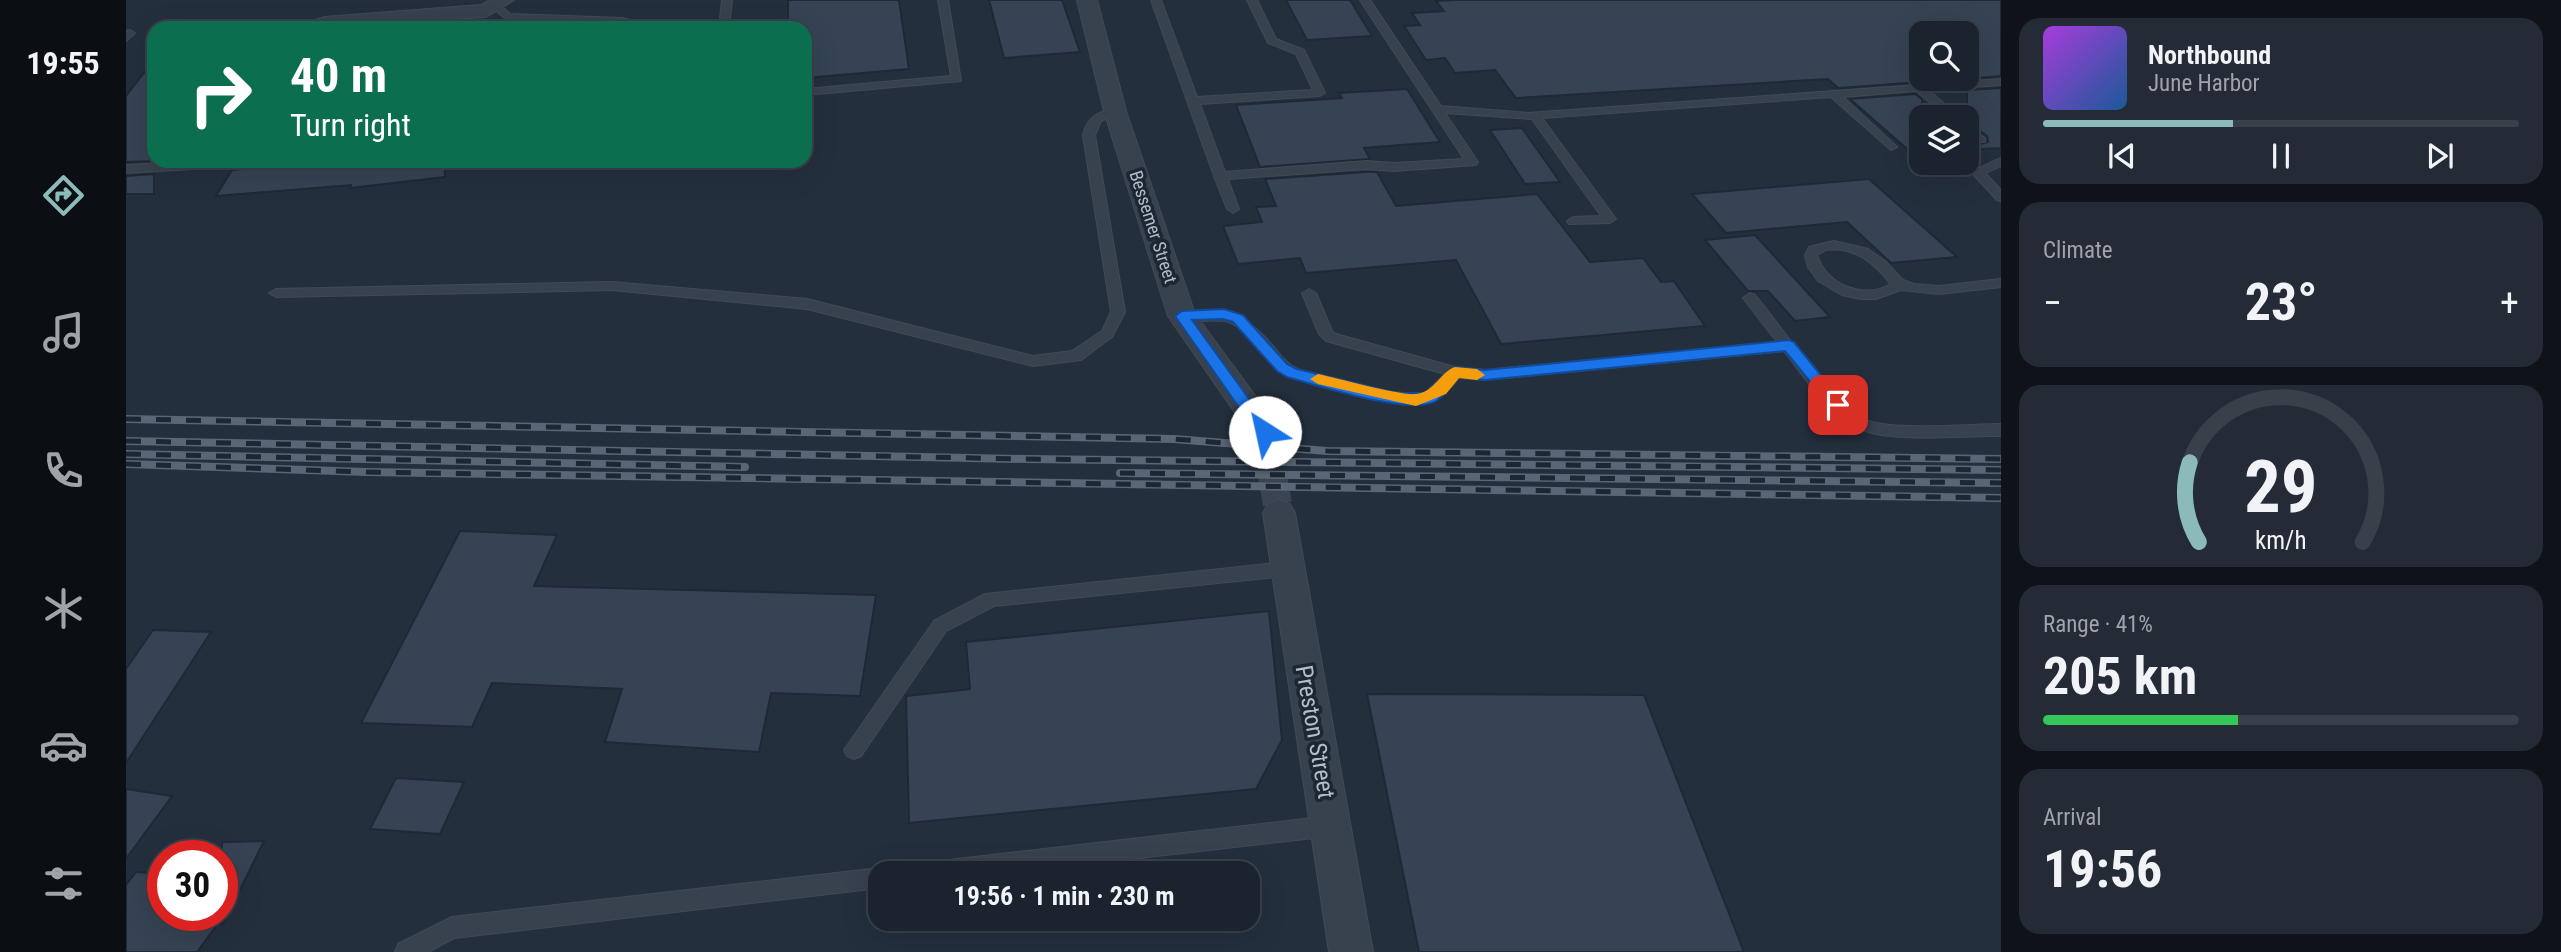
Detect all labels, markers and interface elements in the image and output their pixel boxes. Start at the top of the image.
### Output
map controls [1909,21,1979,175]
button: search [1909,21,1979,91]
text: Northbound [2148,40,2271,70]
text: 19:55 [26,44,100,82]
text: 40 m [290,47,387,104]
icon: right [175,49,266,140]
text: June Harbor [2148,70,2260,97]
button: layers [1909,105,1979,175]
text: Turn right [290,106,411,144]
icon: previous [2103,137,2141,175]
icon: pause [2262,137,2300,175]
icon: next [2421,137,2459,175]
street label: Bessemer Street [1125,168,1182,286]
icon: directions [39,171,88,220]
text: Climate [2043,237,2113,264]
text: 23° [2245,272,2317,333]
text: − [2043,281,2062,325]
text: + [2500,281,2519,325]
icon: music [39,308,88,357]
pin [1808,375,1868,435]
icon: arrive [1819,386,1857,424]
position arrow [1228,395,1302,469]
text: 29 [2244,444,2318,530]
icon: phone [39,446,88,495]
text: km/h [2255,526,2307,555]
icon: climate [39,584,88,633]
text: Range · 41% [2043,611,2153,638]
text: 205 km [2043,646,2197,707]
street label: Preston Street [1290,663,1340,801]
icon: car [39,721,88,770]
text: Arrival [2043,804,2102,831]
text: 19:56 [2043,839,2162,900]
speed limit sign: 30 [147,840,238,931]
icon: filters [39,859,88,908]
text: 19:56 · 1 min · 230 m [954,881,1174,911]

